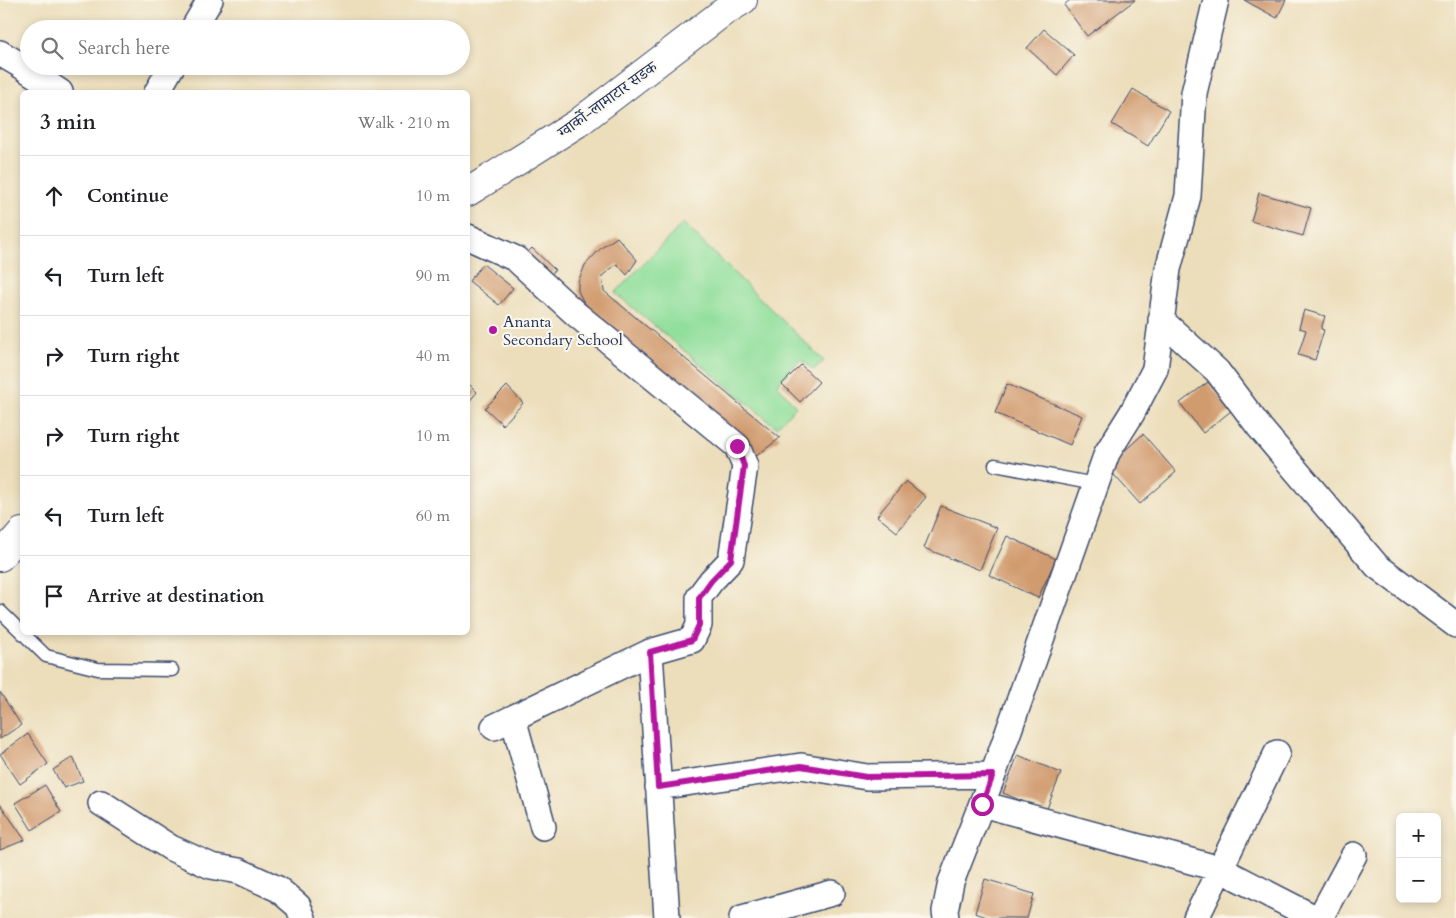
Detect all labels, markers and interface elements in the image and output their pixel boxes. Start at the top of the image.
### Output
search box [20,20,470,75]
icon: search [38,34,66,62]
text: Search here [78,35,170,61]
street label: ग्वार्को-लामाटार सडक [553,55,663,144]
text: 3 min [40,108,96,137]
text: Walk · 210 m [358,112,450,134]
icon: ahead [40,182,68,210]
text: Continue [87,183,169,209]
text: 10 m [416,185,450,207]
icon: left [40,262,68,290]
text: Turn left [87,263,164,289]
text: 90 m [416,265,450,287]
place label: Ananta Secondary School [503,311,623,351]
marker: Ananta Secondary School [487,324,499,336]
icon: right [40,342,68,370]
text: Turn right [87,343,179,369]
text: 40 m [416,345,450,367]
icon: right [40,422,68,450]
text: Turn right [87,423,179,449]
text: 10 m [416,425,450,447]
route end [726,435,749,458]
icon: left [40,502,68,530]
text: Turn left [87,503,164,529]
text: 60 m [416,505,450,527]
icon: arrive [40,582,68,610]
text: Arrive at destination [87,583,264,609]
route start [971,793,994,816]
map controls [1396,813,1441,903]
button: + [1396,813,1441,858]
button: − [1396,858,1441,903]

